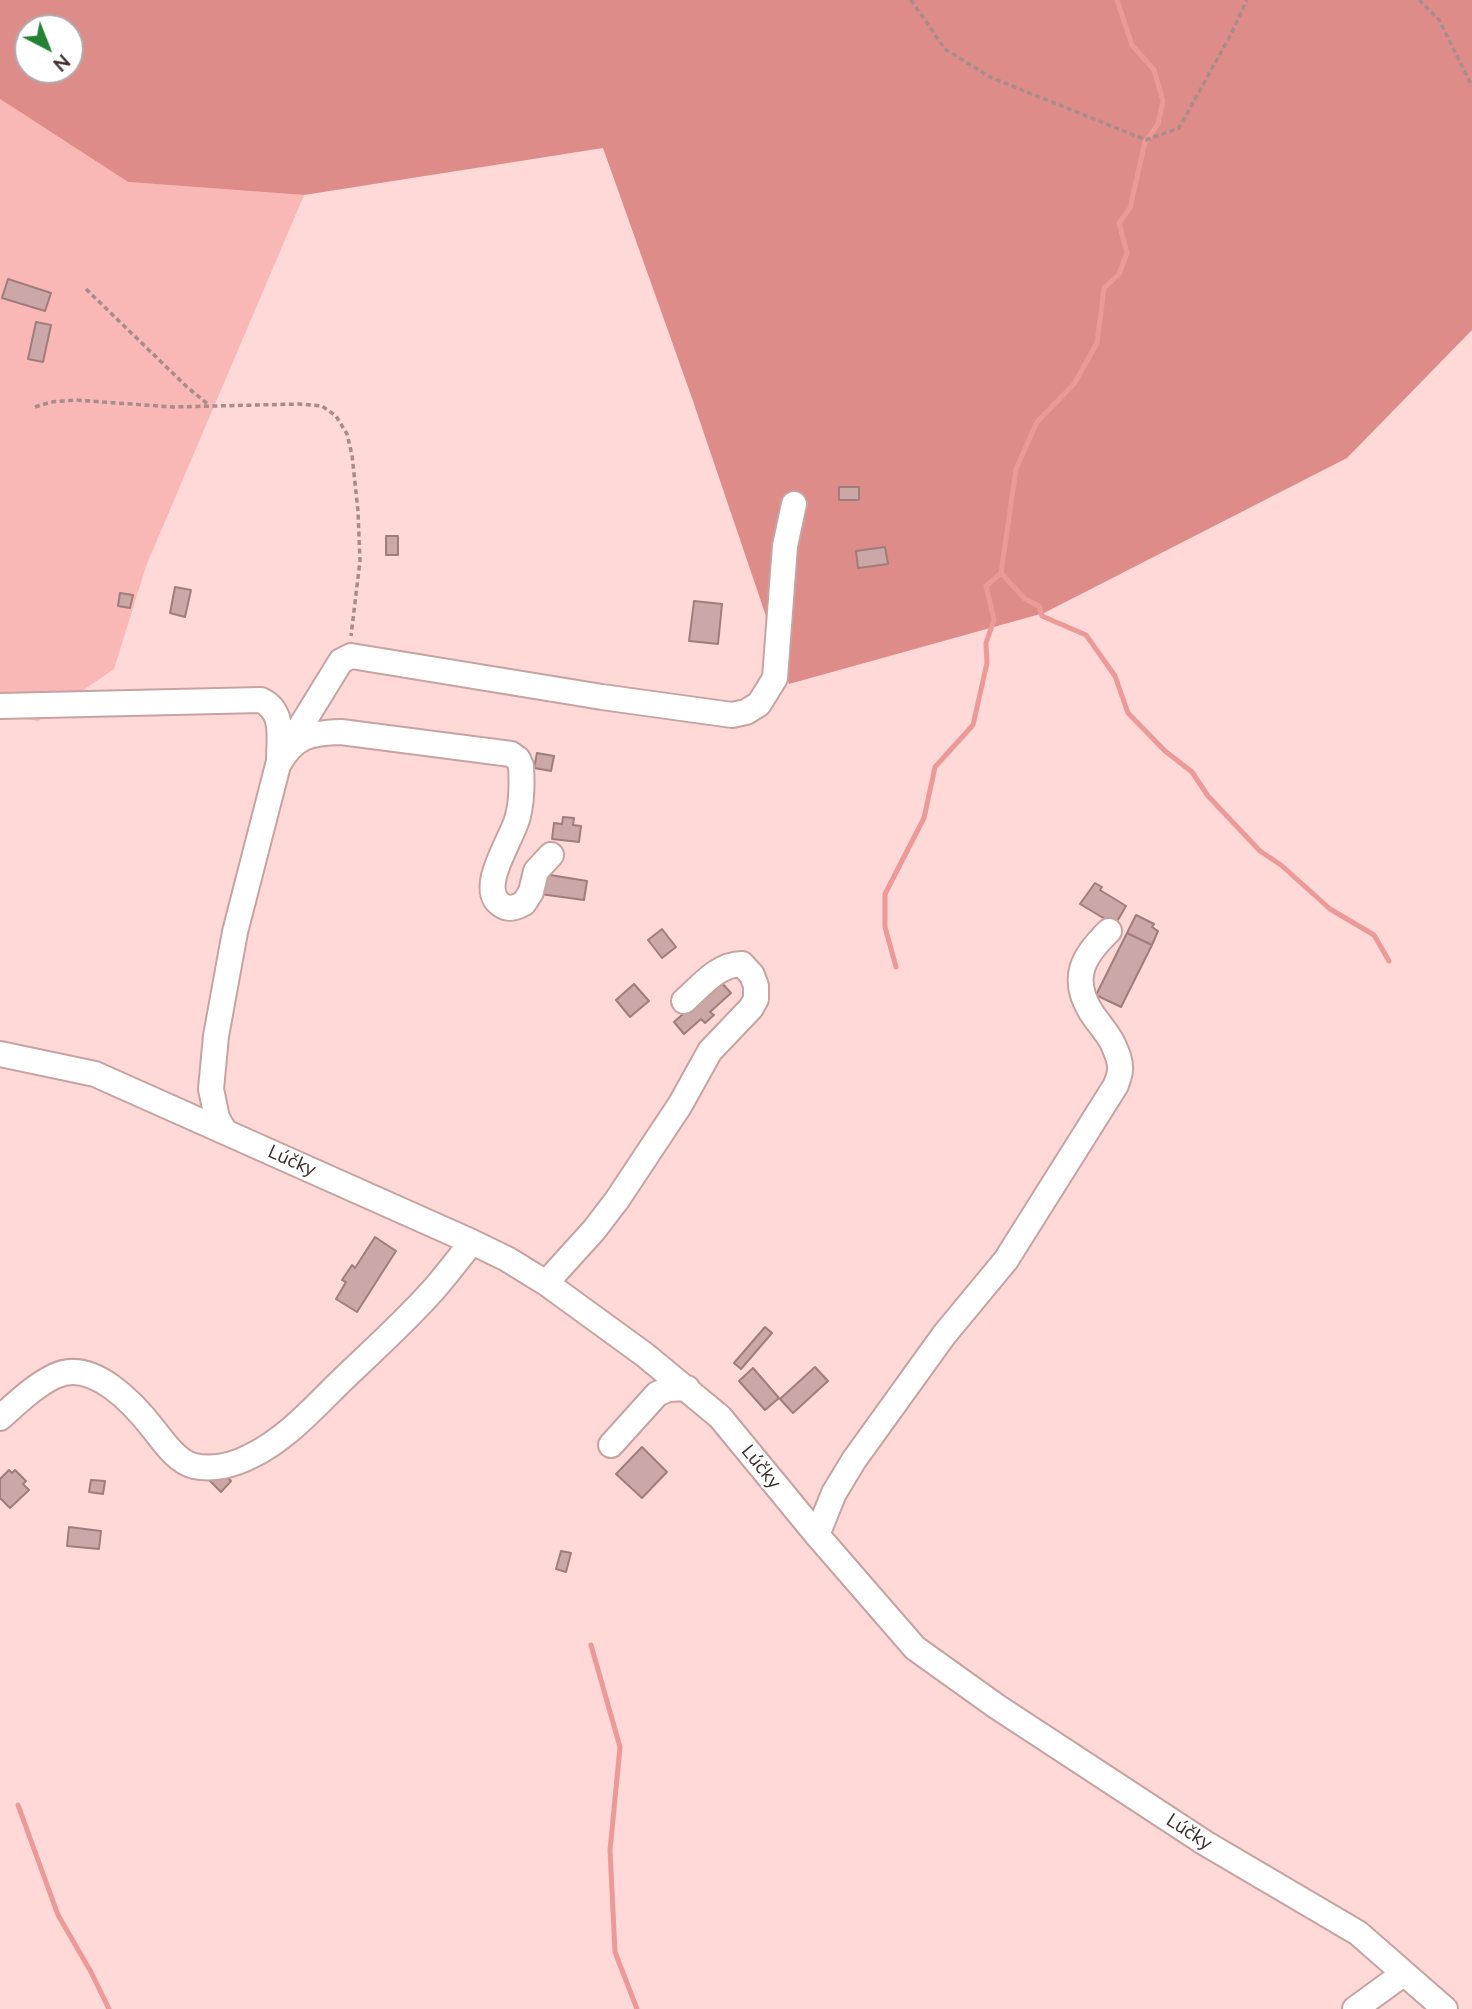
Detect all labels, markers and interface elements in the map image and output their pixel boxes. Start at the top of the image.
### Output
north arrow [14,14,84,84]
text: N [48,49,75,77]
street label: Lúčky [264,1140,320,1182]
street label: Lúčky [736,1440,786,1494]
street label: Lúčky [1162,1809,1216,1855]

